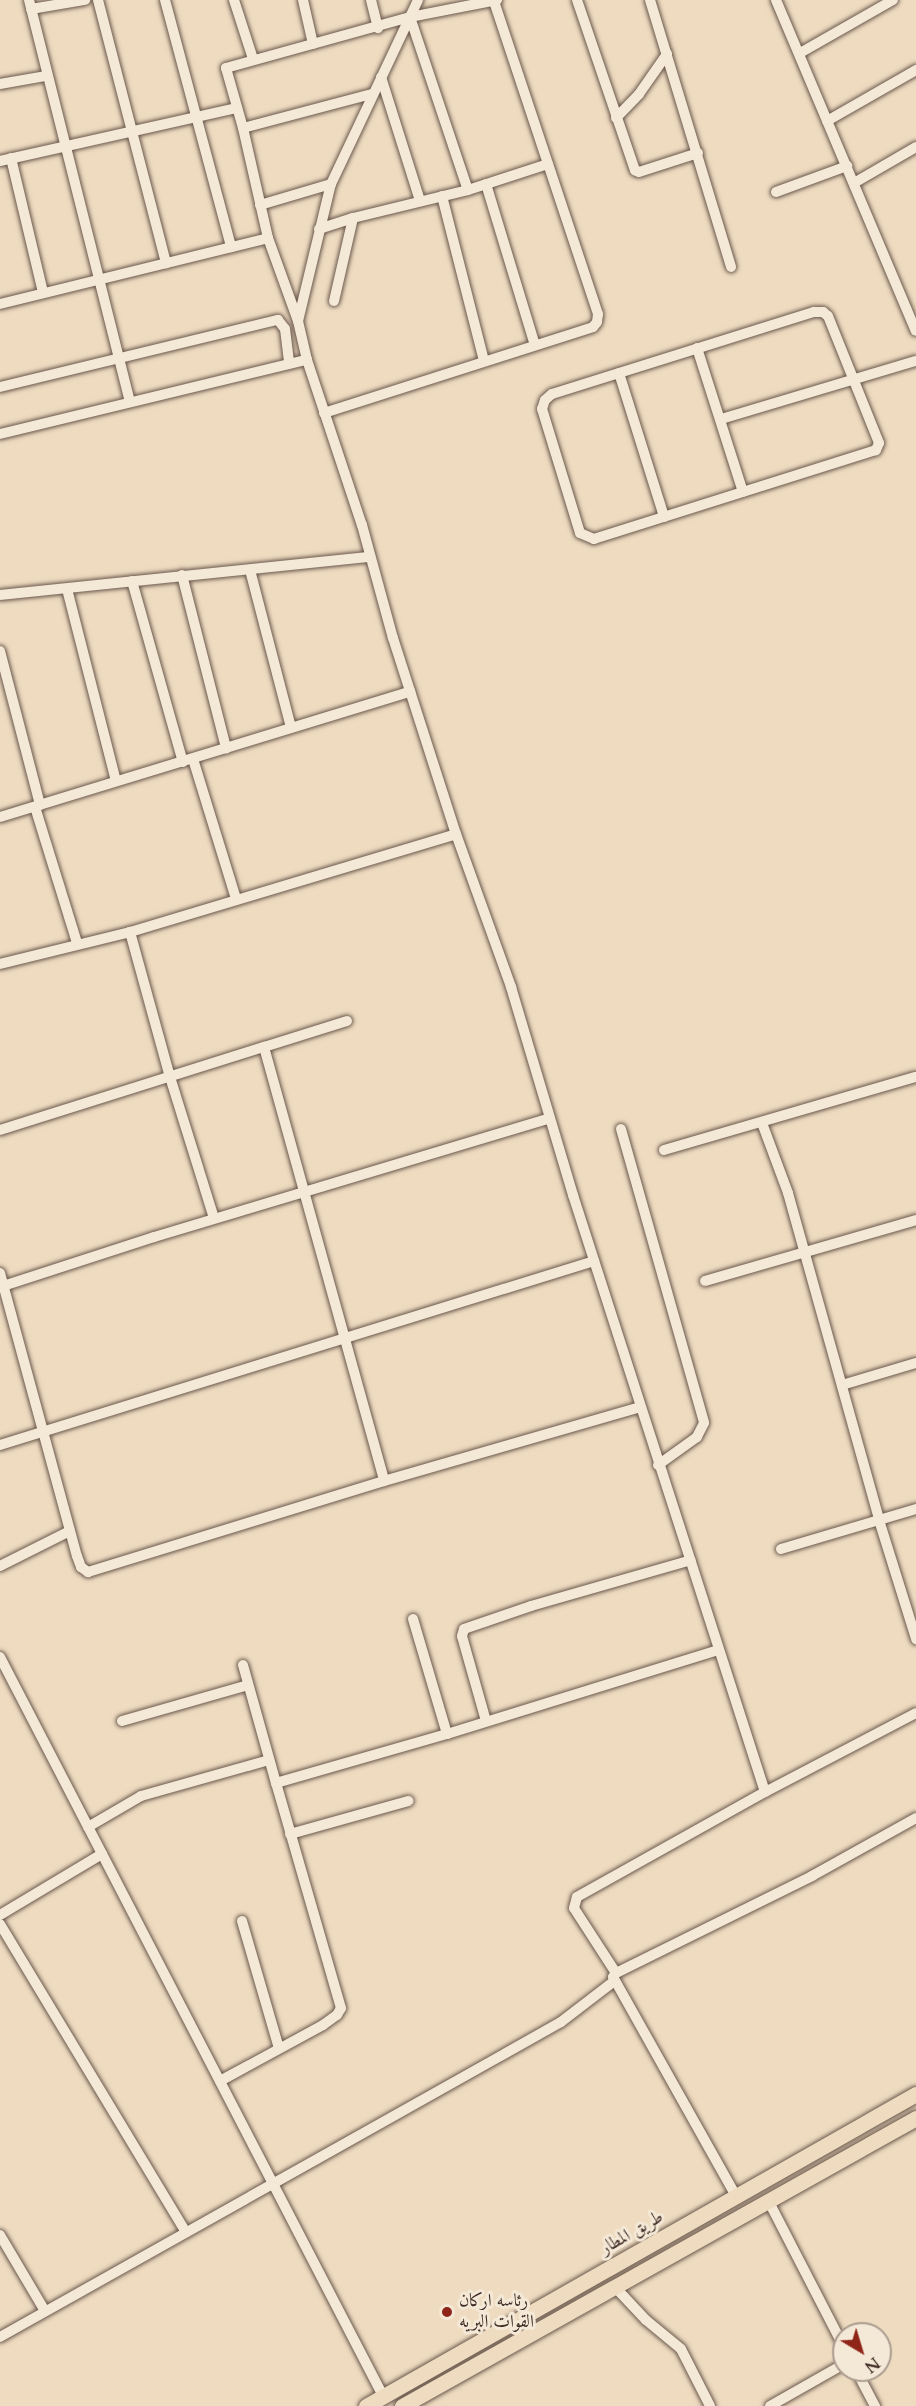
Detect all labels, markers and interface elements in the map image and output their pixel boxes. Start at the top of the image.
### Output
street label: طريق المطار [597,2206,667,2260]
place label: رئاسه اركان القوات البريه [459,2291,534,2334]
marker: رئاسه اركان القوات البريه [440,2305,454,2319]
north arrow [832,2322,892,2382]
text: N [860,2352,884,2378]

